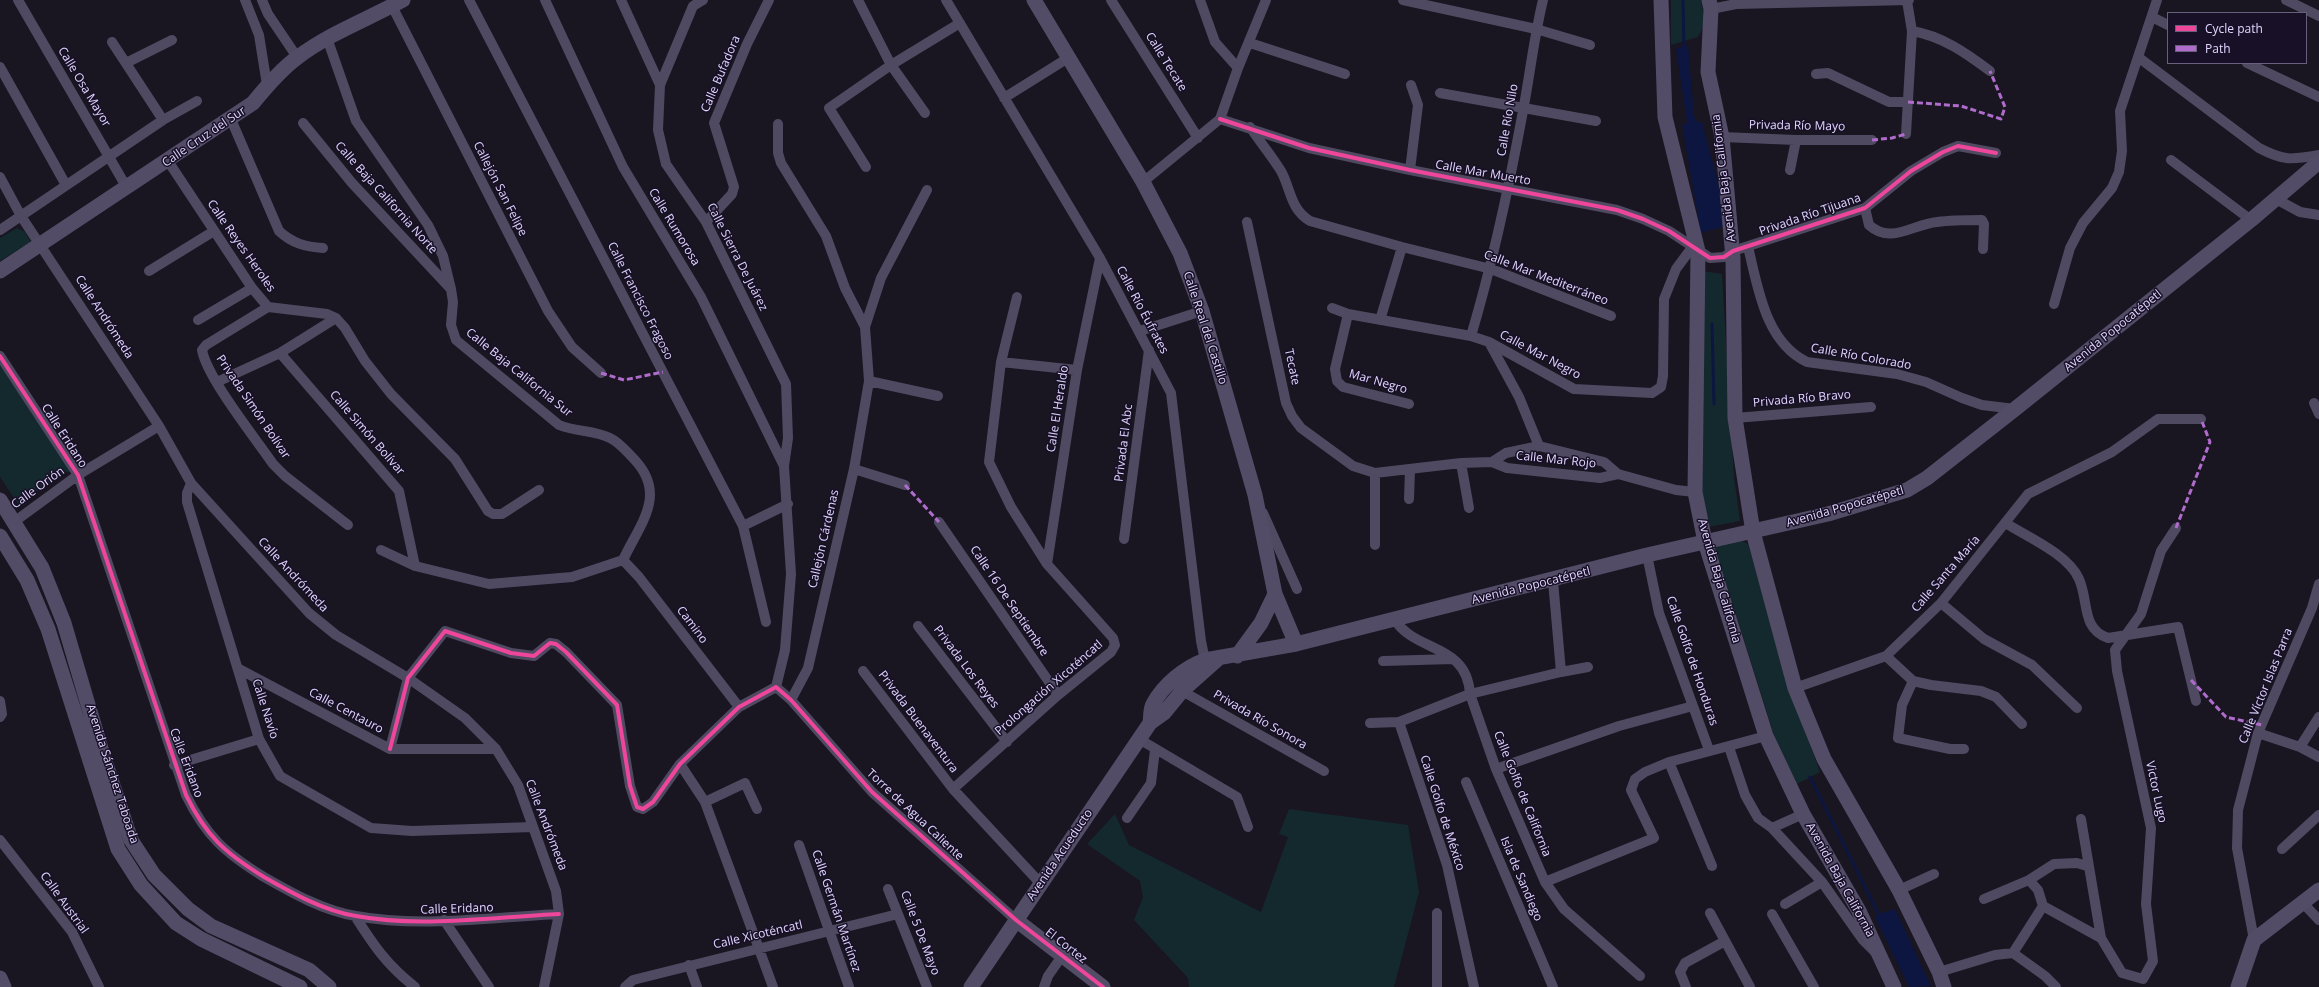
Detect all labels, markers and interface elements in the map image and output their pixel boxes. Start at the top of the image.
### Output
legend [2167,12,2307,64]
text: Cycle path [2205,20,2263,37]
street label: Calle Tecate [1142,30,1190,94]
street label: Calle Bufadora [698,33,744,115]
text: Path [2205,40,2231,57]
street label: Calle Osa Mayor [55,44,113,130]
street label: Calle Río Nilo [1495,83,1521,157]
street label: Calle Cruz del Sur [159,104,249,170]
street label: Avenida Baja California [1709,113,1739,243]
street label: Privada Río Mayo [1749,118,1845,134]
street label: Calle Baja California Norte [332,139,440,257]
street label: Callejón San Felipe [470,139,530,239]
street label: Calle Mar Muerto [1434,157,1532,189]
street label: Calle Rumorosa [645,186,703,268]
street label: Privada Río Tijuana [1757,191,1863,239]
street label: Calle Reyes Heroles [204,197,278,295]
street label: Calle Sierra De Juárez [704,201,770,313]
street label: Calle Francisco Fragoso [604,240,676,362]
street label: Calle Mar Mediterráneo [1482,248,1610,308]
street label: Calle Río Éufrates [1113,264,1171,356]
street label: Calle Real del Castillo [1180,270,1230,386]
street label: Calle Andrómeda [72,273,136,361]
street label: Avenida Popocatépetl [2061,287,2165,375]
street label: Calle Baja California Sur [463,326,575,420]
street label: Calle Mar Negro [1497,328,1583,382]
street label: Calle Río Colorado [1809,341,1913,373]
street label: Tecate [1281,348,1303,386]
street label: Privada Simón Bolívar [213,352,293,462]
street label: Calle El Heraldo [1044,365,1072,453]
street label: Mar Negro [1347,367,1409,397]
street label: Calle Simón Bolívar [326,388,408,478]
street label: Privada Río Bravo [1752,388,1852,410]
street label: Calle Eridano [38,401,90,471]
street label: Privada El Abc [1112,403,1136,483]
street label: Calle Mar Rojo [1515,449,1597,471]
street label: Calle Orión [9,464,67,512]
street label: Avenida Popocatépetl [1785,483,1905,531]
street label: Callejón Cárdenas [806,488,842,590]
street label: Avenida Baja California [1694,517,1744,645]
street label: Calle Santa María [1909,533,1983,615]
street label: Calle Andrómeda [255,535,331,615]
street label: Calle 16 De Septiembre [967,543,1051,659]
street label: Avenida Popocatépetl [1470,564,1592,608]
street label: Calle Golfo de Honduras [1663,594,1721,728]
street label: Camino [673,604,711,646]
street label: Privada Los Reyes [930,623,1002,711]
street label: Calle Víctor Islas Parra [2236,626,2296,746]
street label: Prolongación Xicoténcatl [992,637,1106,739]
street label: Privada Buenaventura [875,668,961,776]
street label: Calle Navío [249,677,281,741]
street label: Calle Centauro [306,685,386,737]
street label: Privada Río Sonora [1211,687,1309,753]
street label: Avenida Sánchez Taboada [83,703,141,845]
street label: Calle Eridano [166,726,206,800]
street label: Calle Golfo de California [1490,729,1554,859]
street label: Calle Golfo de México [1417,753,1467,873]
street label: Victor Lugo [2142,760,2170,824]
street label: Torre de Agua Caliente [864,766,966,864]
street label: Calle Andrómeda [522,777,570,873]
street label: Avenida Acueducto [1024,807,1096,903]
street label: Avenida Baja California [1803,820,1877,940]
street label: Isla de Sandiego [1497,835,1545,923]
street label: Calle Germán Martínez [808,848,864,974]
street label: Calle Austrial [37,869,91,937]
street label: Calle 5 De Mayo [897,889,943,977]
street label: Calle Eridano [420,901,494,917]
street label: Calle Xicoténcatl [712,918,804,952]
street label: El Cortez [1042,925,1090,967]

